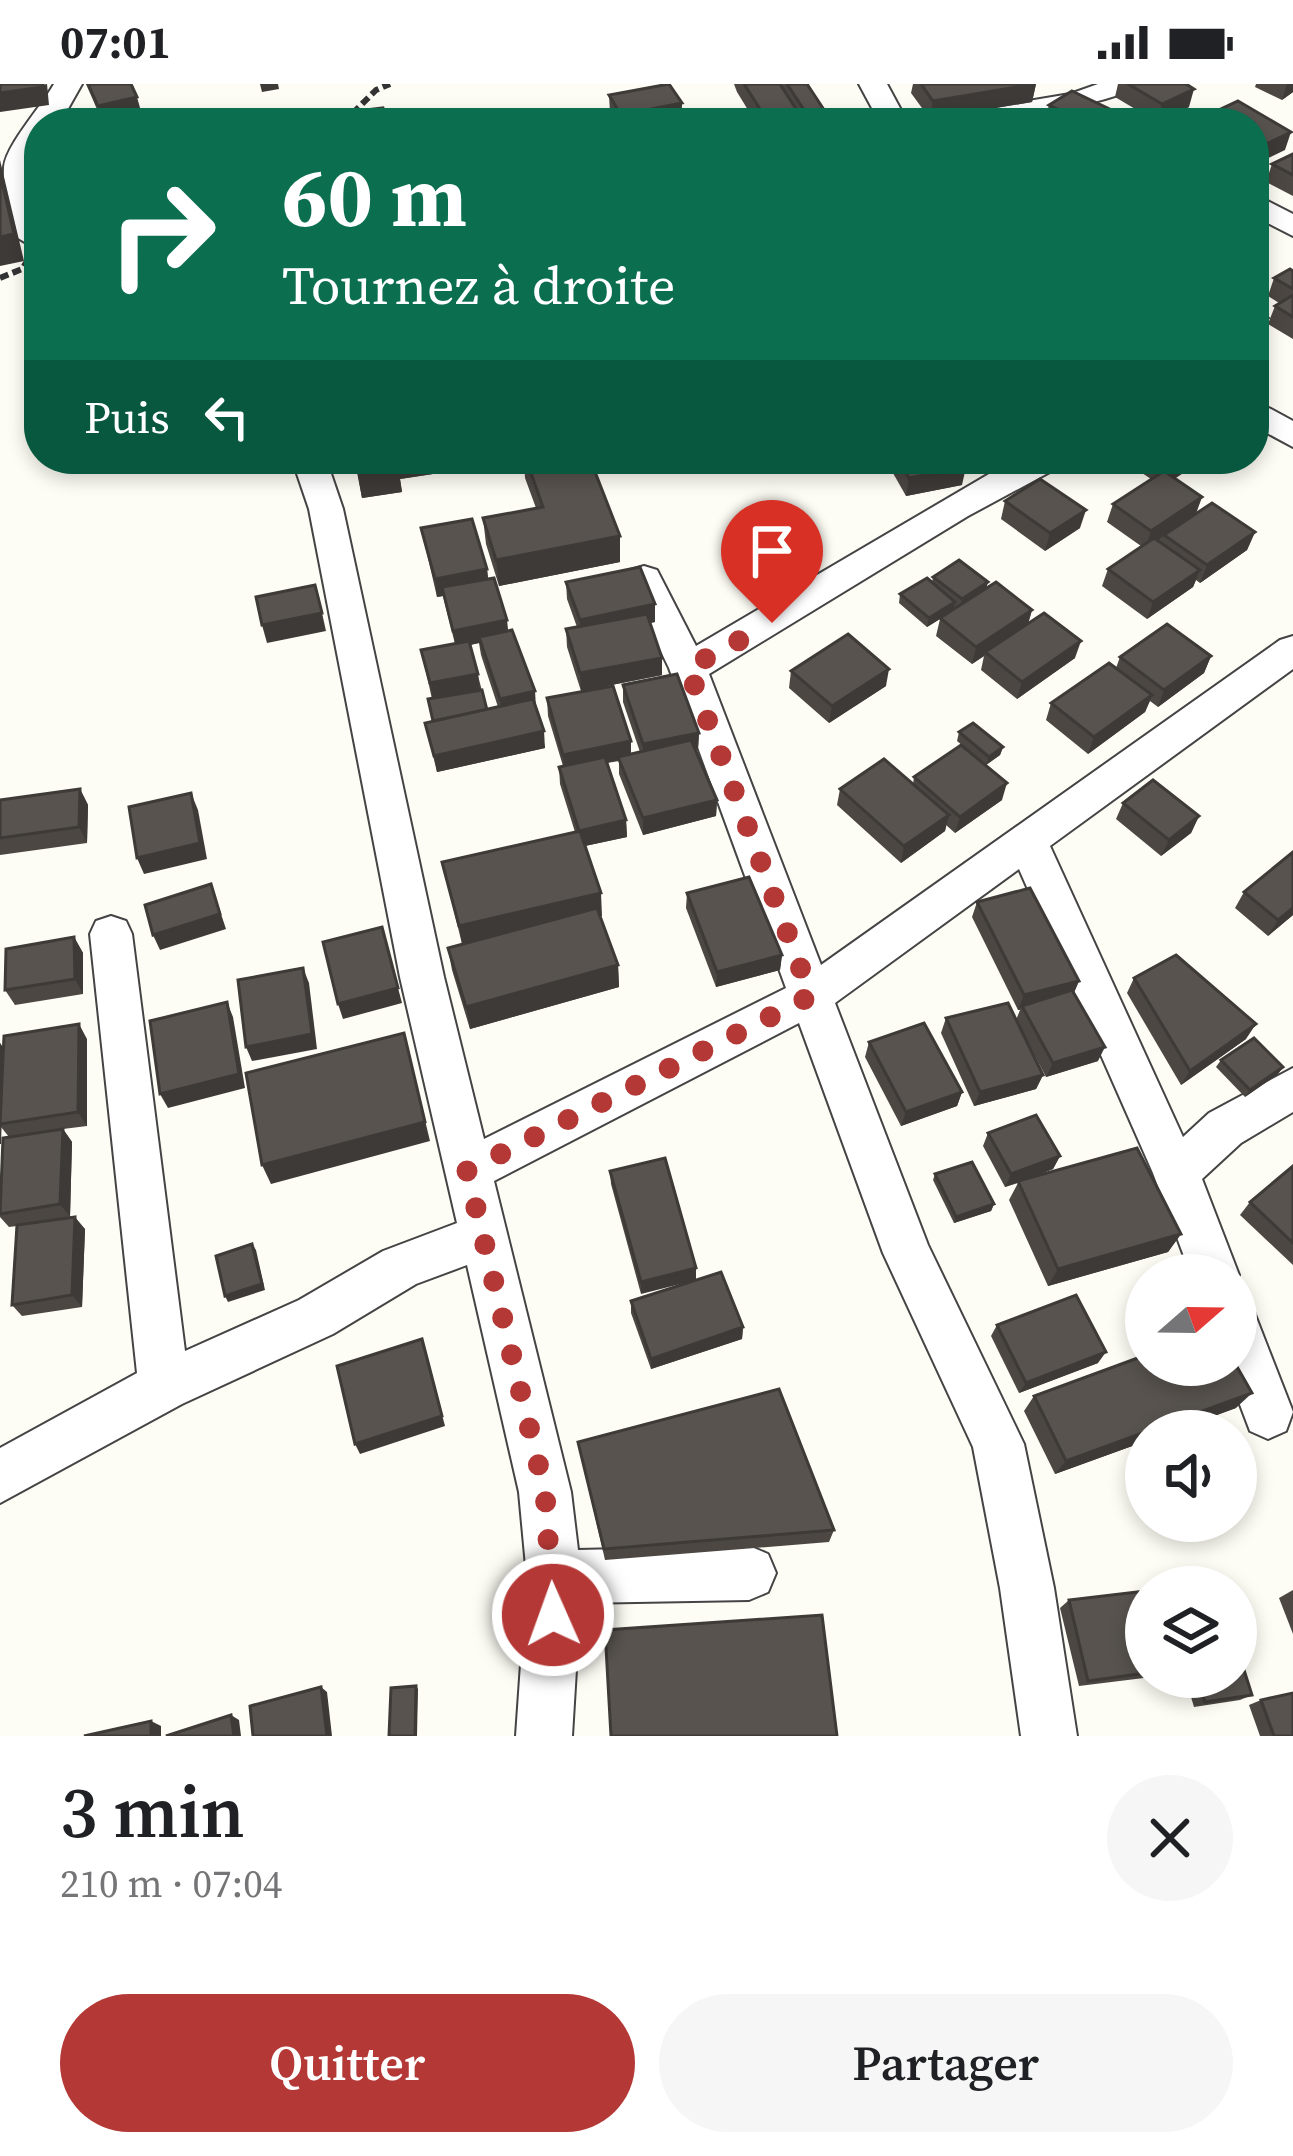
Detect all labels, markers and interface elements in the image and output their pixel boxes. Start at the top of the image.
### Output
text: 07:01 [60,11,171,73]
text: 60 m [282,139,467,254]
icon: right [84,156,240,312]
text: Tournez à droite [282,248,676,322]
icon: left [194,384,260,450]
text: Puis [84,386,170,448]
pin [721,500,823,623]
icon: arrive [739,518,805,584]
north arrow [1125,1254,1257,1386]
map controls [1125,1254,1257,1698]
button: sound [1125,1410,1257,1542]
position arrow [490,1552,616,1678]
button: layers [1125,1566,1257,1698]
text: 3 min [60,1762,245,1861]
button: close [1107,1775,1233,1901]
text: 210 m · 07:04 [60,1857,282,1910]
button: Quitter [60,1994,635,2132]
button: Partager [659,1994,1233,2132]

